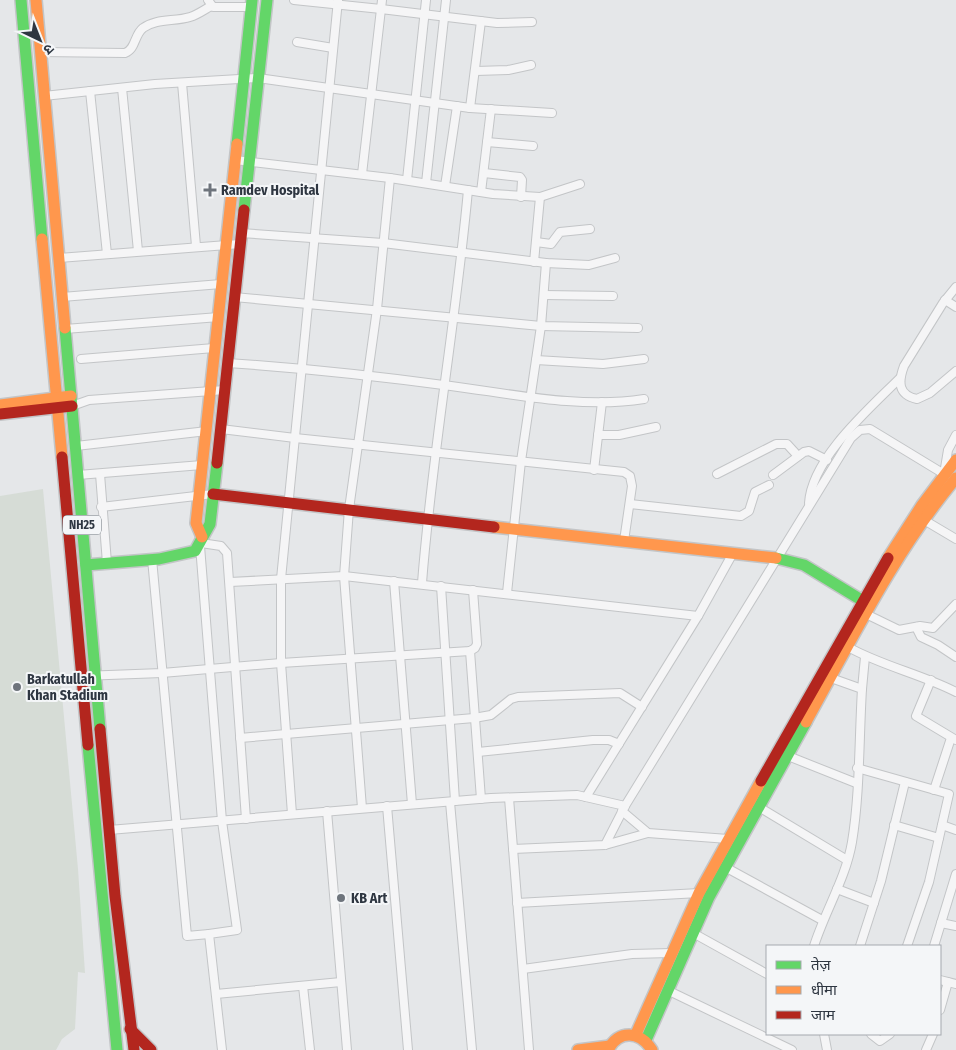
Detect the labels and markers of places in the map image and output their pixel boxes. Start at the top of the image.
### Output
place label: Ramdev Hospital [221,182,319,199]
marker: Ramdev Hospital [203,183,217,197]
place label: Barkatullah Khan Stadium [27,671,108,704]
marker: Barkatullah Khan Stadium [11,681,23,693]
place label: KB Art [351,890,389,907]
marker: KB Art [335,892,347,904]

